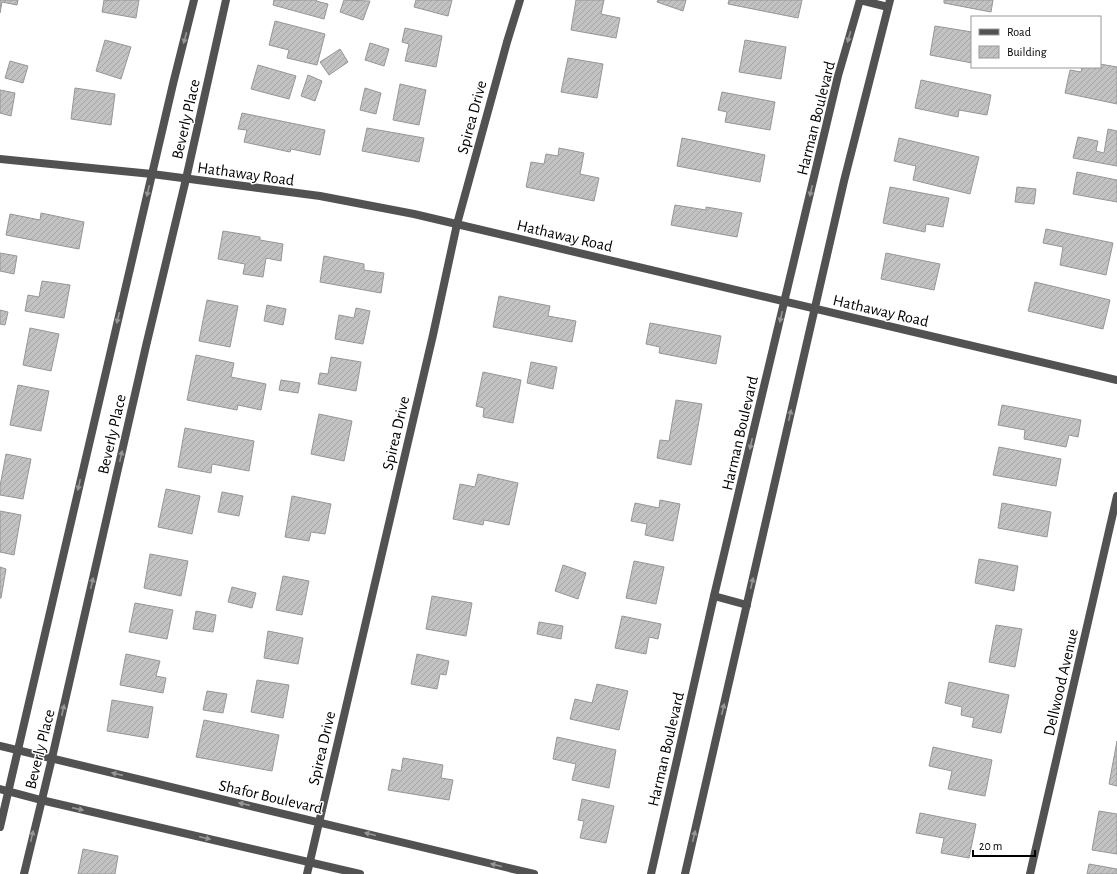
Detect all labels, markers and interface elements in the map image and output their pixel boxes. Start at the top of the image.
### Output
legend [971,16,1101,68]
text: Road [1007,26,1031,38]
one-way arrow [181,32,187,44]
one-way arrow [846,32,852,44]
text: Building [1007,46,1047,58]
street label: Harman Boulevard [794,60,838,177]
street label: Beverly Place [169,78,204,161]
street label: Spirea Drive [454,79,489,156]
street label: Hathaway Road [196,159,295,190]
one-way arrow [808,185,814,197]
one-way arrow [145,186,151,198]
street label: Hathaway Road [515,217,614,256]
street label: Hathaway Road [831,292,930,331]
one-way arrow [778,311,784,323]
one-way arrow [115,312,121,324]
street label: Harman Boulevard [719,374,761,492]
street label: Beverly Place [95,393,130,476]
street label: Spirea Drive [380,395,412,472]
one-way arrow [788,409,794,421]
one-way arrow [748,438,754,450]
one-way arrow [118,450,124,462]
one-way arrow [76,479,82,492]
one-way arrow [750,576,756,589]
one-way arrow [89,577,95,589]
street label: Dellwood Avenue [1041,627,1081,737]
street label: Harman Boulevard [645,690,687,808]
one-way arrow [60,703,66,716]
one-way arrow [720,703,726,715]
street label: Beverly Place [22,708,59,791]
street label: Spirea Drive [306,710,338,787]
one-way arrow [111,770,123,776]
street label: Shafor Boulevard [217,777,324,817]
one-way arrow [238,800,250,806]
one-way arrow [72,806,85,812]
one-way arrow [30,830,36,842]
one-way arrow [691,830,697,842]
one-way arrow [364,831,376,837]
scale bar [973,832,1035,858]
one-way arrow [199,836,211,842]
text: 20 m [979,840,1002,852]
one-way arrow [490,861,503,867]

